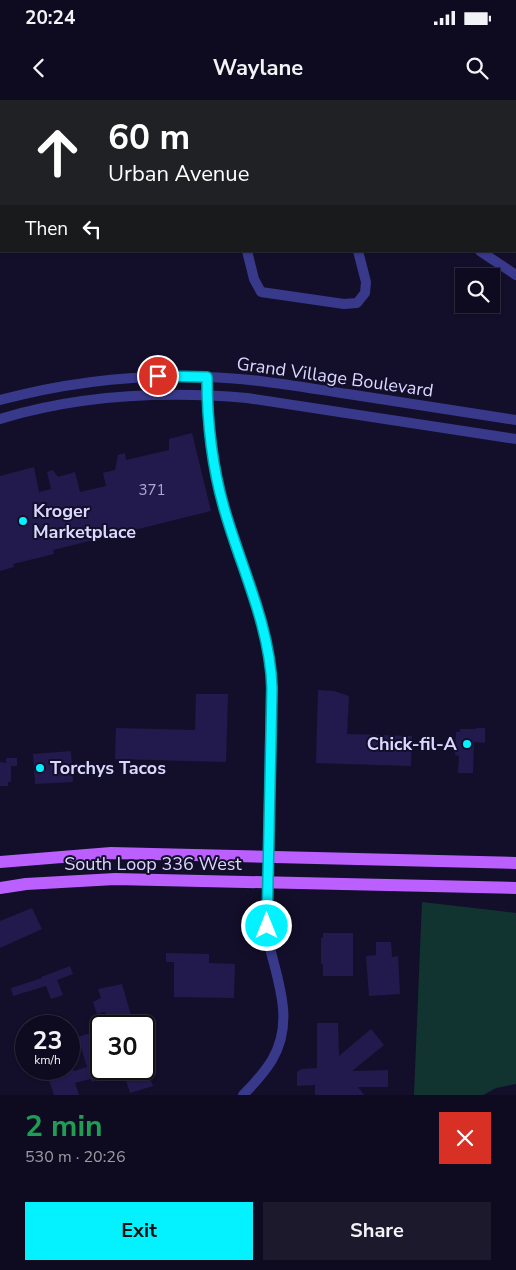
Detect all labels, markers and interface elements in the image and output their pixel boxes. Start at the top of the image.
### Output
text: 20:24 [25,5,75,31]
text: Waylane [213,53,303,83]
icon: back [25,54,53,82]
icon: search [463,54,491,82]
text: 60 m [108,114,190,161]
icon: ahead [25,120,90,185]
text: Urban Avenue [108,159,249,189]
icon: left [78,215,106,243]
text: Then [25,216,68,242]
map controls [455,268,500,313]
button: search [455,268,500,313]
street label: Grand Village Boulevard [235,351,435,403]
pin [137,355,179,397]
icon: arrive [144,362,172,390]
house number: 371 [138,480,166,500]
place label: Kroger Marketplace [33,499,136,544]
marker: Kroger Marketplace [17,515,29,527]
place label: Chick-fil-A [367,732,458,756]
marker: Chick-fil-A [461,738,473,750]
place label: Torchys Tacos [50,756,166,780]
marker: Torchys Tacos [34,762,46,774]
street label: South Loop 336 West [64,852,242,876]
position arrow [240,899,292,951]
speed limit sign: 30 [90,1015,155,1080]
text: 23 [32,1024,63,1058]
text: km/h [34,1052,61,1068]
text: 2 min [25,1106,103,1147]
button: close [439,1112,491,1164]
text: 530 m · 20:26 [25,1146,126,1168]
button: Exit [25,1202,253,1260]
button: Share [263,1202,491,1260]

